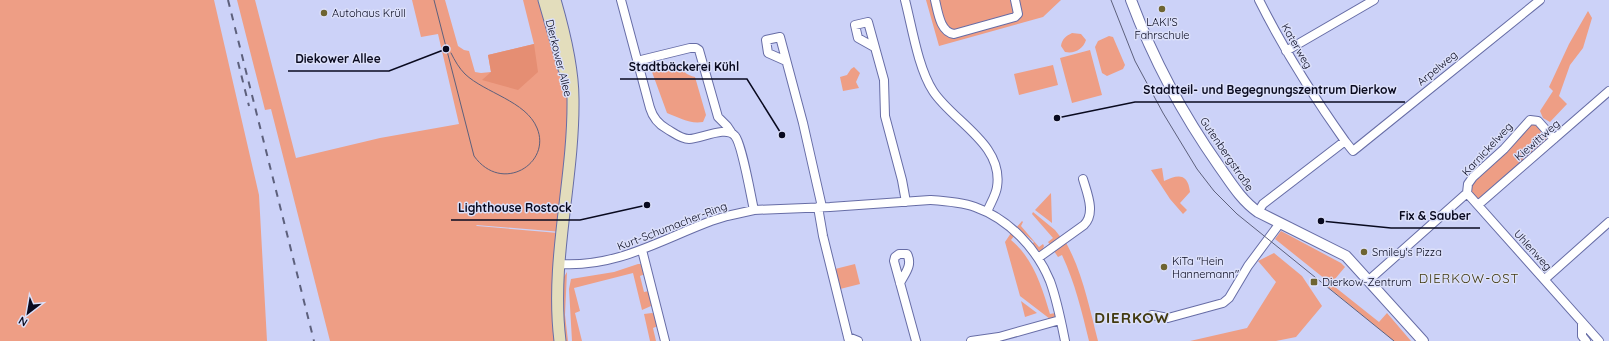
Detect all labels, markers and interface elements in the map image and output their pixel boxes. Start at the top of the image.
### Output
marker: LAKI'S Fahrschule [1157,4,1167,14]
place label: Autohaus Krüll [332,6,406,20]
marker: Autohaus Krüll [319,8,329,18]
place label: LAKI'S Fahrschule [1134,15,1190,42]
street label: Dierkower Allee [543,18,575,98]
street label: Katerweg [1278,21,1316,71]
callout: Diekower Allee [288,47,389,71]
street label: Arpelweg [1414,47,1460,89]
text: Diekower Allee [295,51,381,66]
callout: Stadtbäckerei Kühl [620,55,747,79]
text: Stadtbäckerei Kühl [629,59,739,74]
callout: Stadtteil- und Begegnungszentrum Dierkow [1135,78,1405,102]
text: Stadtteil- und Begegnungszentrum Dierkow [1143,82,1397,97]
street label: Gutenbergstraße [1197,114,1257,194]
street label: Kiewittweg [1511,116,1563,164]
street label: Karnickelweg [1459,119,1515,179]
callout: Lighthouse Rostock [451,196,580,220]
street label: Kurt-Schumacher-Ring [615,199,729,253]
text: Lighthouse Rostock [458,200,572,215]
callout: Fix & Sauber [1391,204,1480,228]
text: Fix & Sauber [1399,208,1471,223]
street label: Uhlenweg [1511,227,1555,273]
place label: Smiley's Pizza [1372,245,1442,259]
marker: Smiley's Pizza [1359,247,1369,257]
place label: KiTa "Hein Hannemann" [1172,254,1239,281]
marker: KiTa "Hein Hannemann" [1159,262,1169,272]
district label: DIERKOW-OST [1419,270,1519,286]
place label: Dierkow-Zentrum [1322,275,1411,289]
marker: Dierkow-Zentrum [1309,277,1319,287]
north arrow [8,293,48,333]
district label: DIERKOW [1094,308,1170,327]
text: N [16,313,30,330]

